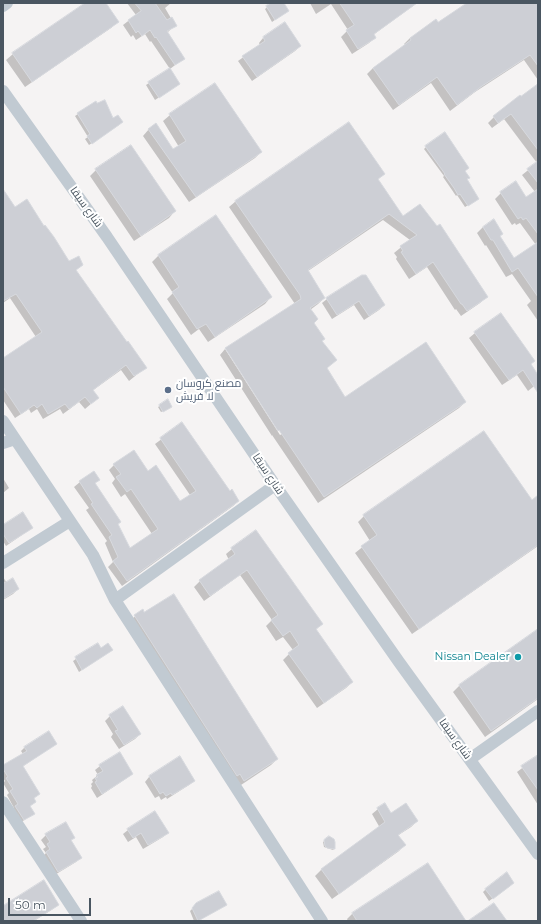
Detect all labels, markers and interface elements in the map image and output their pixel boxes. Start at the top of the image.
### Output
street label: شارع سيقا [67,184,105,230]
place label: مصنع كروسان لا فريش [176,377,241,403]
marker: مصنع كروسان لا فريش [163,385,173,395]
street label: شارع سيقا [249,451,287,497]
place label: Nissan Dealer [434,650,510,664]
marker: Nissan Dealer [513,652,523,662]
street label: شارع سيقا [436,716,474,762]
scale bar [10,890,93,916]
text: 50 m [15,897,46,912]

